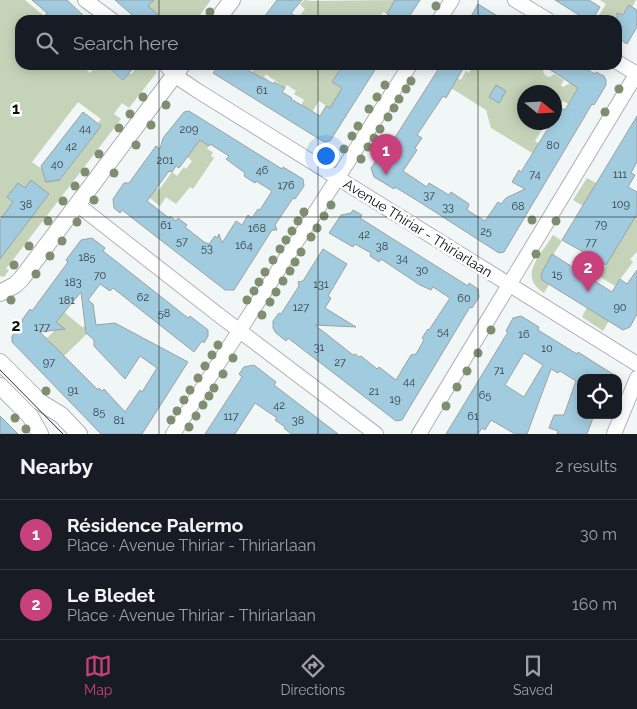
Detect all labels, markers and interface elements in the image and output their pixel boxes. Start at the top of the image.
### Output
search box [15,15,622,70]
icon: search [33,29,61,57]
text: Search here [73,32,179,54]
house number: 61 [256,84,268,97]
north arrow [517,85,562,130]
text: 1 [12,99,20,118]
house number: 44 [79,122,91,135]
house number: 209 [180,123,198,136]
pin: 1 [370,134,402,175]
house number: 80 [546,139,560,152]
house number: 42 [65,140,77,153]
your location [313,143,339,169]
house number: 201 [156,154,174,167]
house number: 40 [51,158,64,171]
house number: 46 [256,164,269,177]
house number: 74 [529,168,541,181]
house number: 111 [613,168,627,181]
street label: Avenue Thiriar - Thiriarlaan [341,176,495,280]
house number: 176 [277,179,295,192]
house number: 37 [423,189,435,202]
house number: 38 [20,198,32,211]
house number: 109 [612,198,630,211]
house number: 68 [511,200,525,213]
house number: 33 [442,201,454,214]
house number: 79 [595,218,607,231]
house number: 61 [160,219,172,232]
house number: 168 [248,222,266,235]
house number: 25 [480,225,492,238]
house number: 42 [358,228,370,241]
house number: 57 [176,235,188,248]
house number: 77 [585,236,597,249]
house number: 164 [235,239,253,252]
house number: 38 [376,240,388,253]
house number: 53 [201,242,213,255]
house number: 185 [78,251,96,264]
pin: 2 [572,251,604,292]
house number: 34 [396,252,408,265]
house number: 30 [416,264,429,277]
house number: 15 [552,268,562,281]
house number: 70 [94,269,107,282]
house number: 183 [64,276,82,289]
house number: 131 [313,278,329,291]
house number: 62 [137,291,149,304]
house number: 60 [457,292,471,305]
house number: 181 [59,294,75,307]
house number: 127 [293,301,309,314]
house number: 90 [613,301,627,314]
house number: 58 [158,307,170,320]
text: 2 [11,316,21,335]
house number: 177 [34,321,50,334]
house number: 54 [437,325,449,338]
house number: 16 [518,328,530,341]
house number: 31 [314,341,325,354]
house number: 10 [541,342,553,355]
house number: 97 [43,356,55,369]
house number: 27 [334,356,346,369]
house number: 71 [494,364,505,377]
map controls [577,374,622,419]
button: locate [577,374,622,419]
house number: 44 [403,375,415,388]
house number: 91 [67,384,79,397]
house number: 21 [369,385,380,398]
house number: 65 [479,389,491,402]
house number: 19 [389,393,401,406]
house number: 42 [273,399,285,412]
house number: 85 [93,406,105,419]
house number: 117 [223,410,239,423]
house number: 61 [467,410,479,423]
house number: 81 [113,414,125,427]
house number: 38 [292,414,304,427]
text: Nearby [20,454,93,479]
text: 2 results [555,457,617,476]
text: Résidence Palermo [67,514,243,536]
text: 1 [32,525,40,544]
text: 30 m [580,525,617,544]
text: Place · Avenue Thiriar - Thiriarlaan [67,536,316,555]
text: Le Bledet [67,584,155,606]
text: 2 [31,595,41,614]
text: 160 m [572,595,617,614]
text: Place · Avenue Thiriar - Thiriarlaan [67,606,316,625]
tab: Map [84,652,112,698]
tab: Directions [280,652,345,698]
tab: Saved [513,652,553,698]

